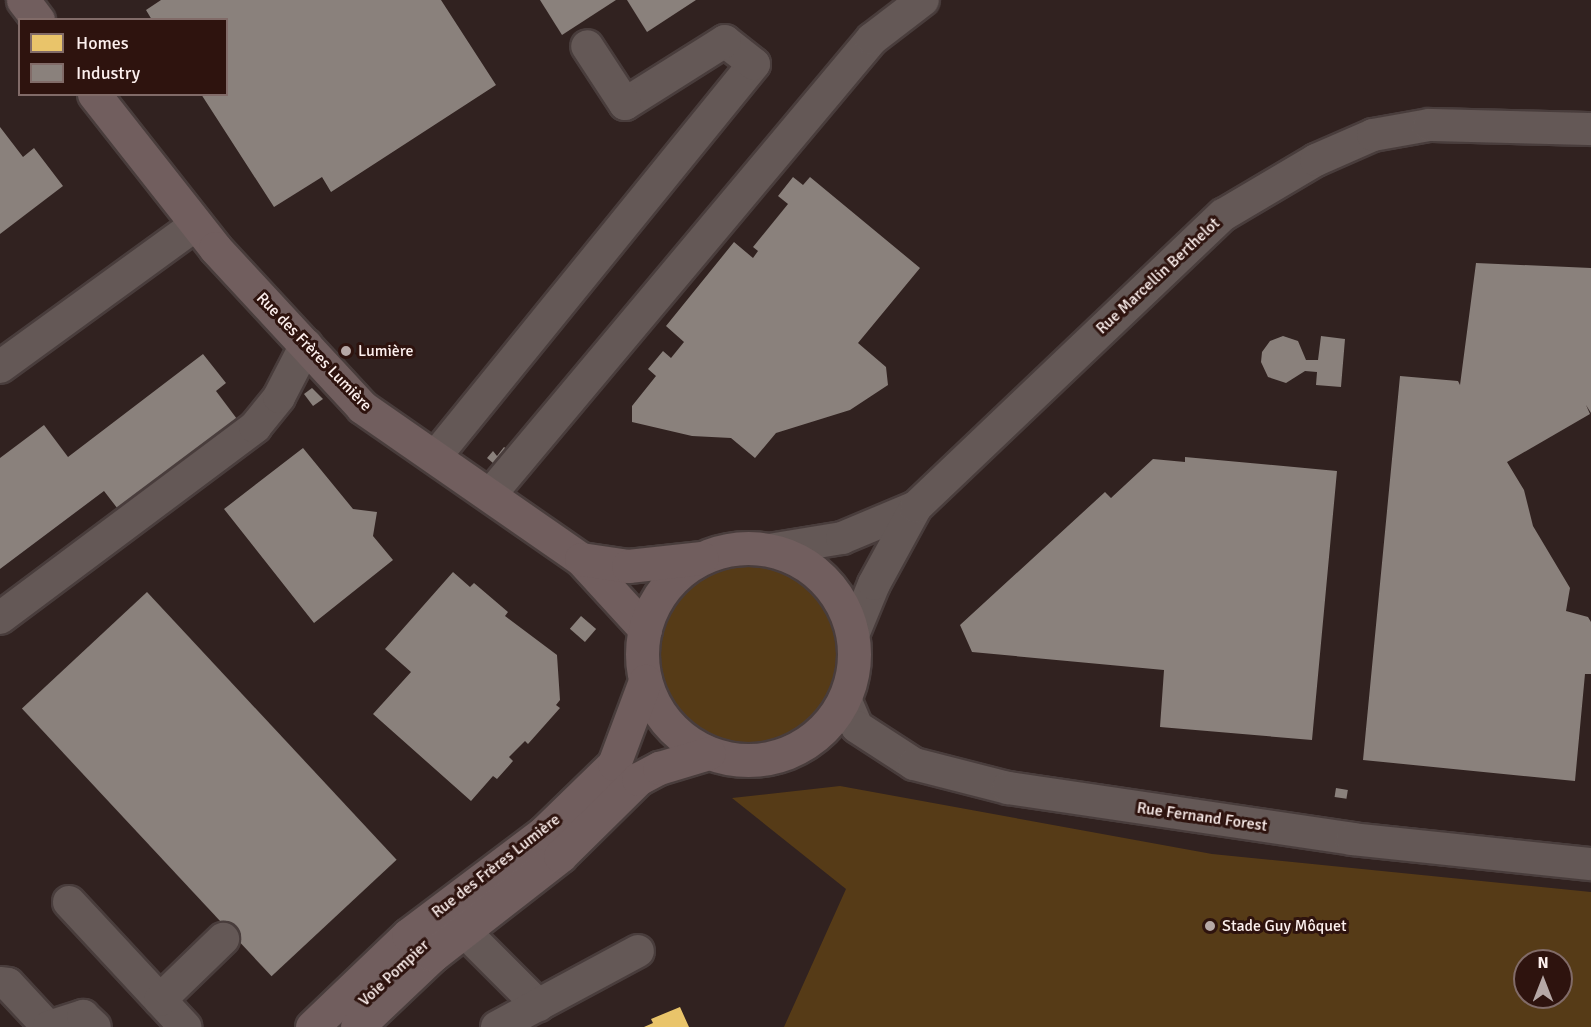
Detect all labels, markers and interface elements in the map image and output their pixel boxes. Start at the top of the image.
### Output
legend [18,18,228,96]
text: Homes [76,32,129,54]
text: Industry [76,62,140,84]
street label: Rue Marcellin Berthelot [1092,214,1224,338]
street label: Rue des Frères Lumière [252,289,376,415]
place label: Lumière [358,341,413,361]
marker: Lumière [339,344,353,358]
street label: Rue Fernand Forest [1136,798,1268,836]
street label: Rue des Frères Lumière [428,810,564,922]
place label: Stade Guy Môquet [1222,916,1347,936]
marker: Stade Guy Môquet [1203,919,1217,933]
street label: Voie Pompier [355,936,433,1010]
north arrow [1513,949,1573,1009]
text: N [1537,953,1549,973]

